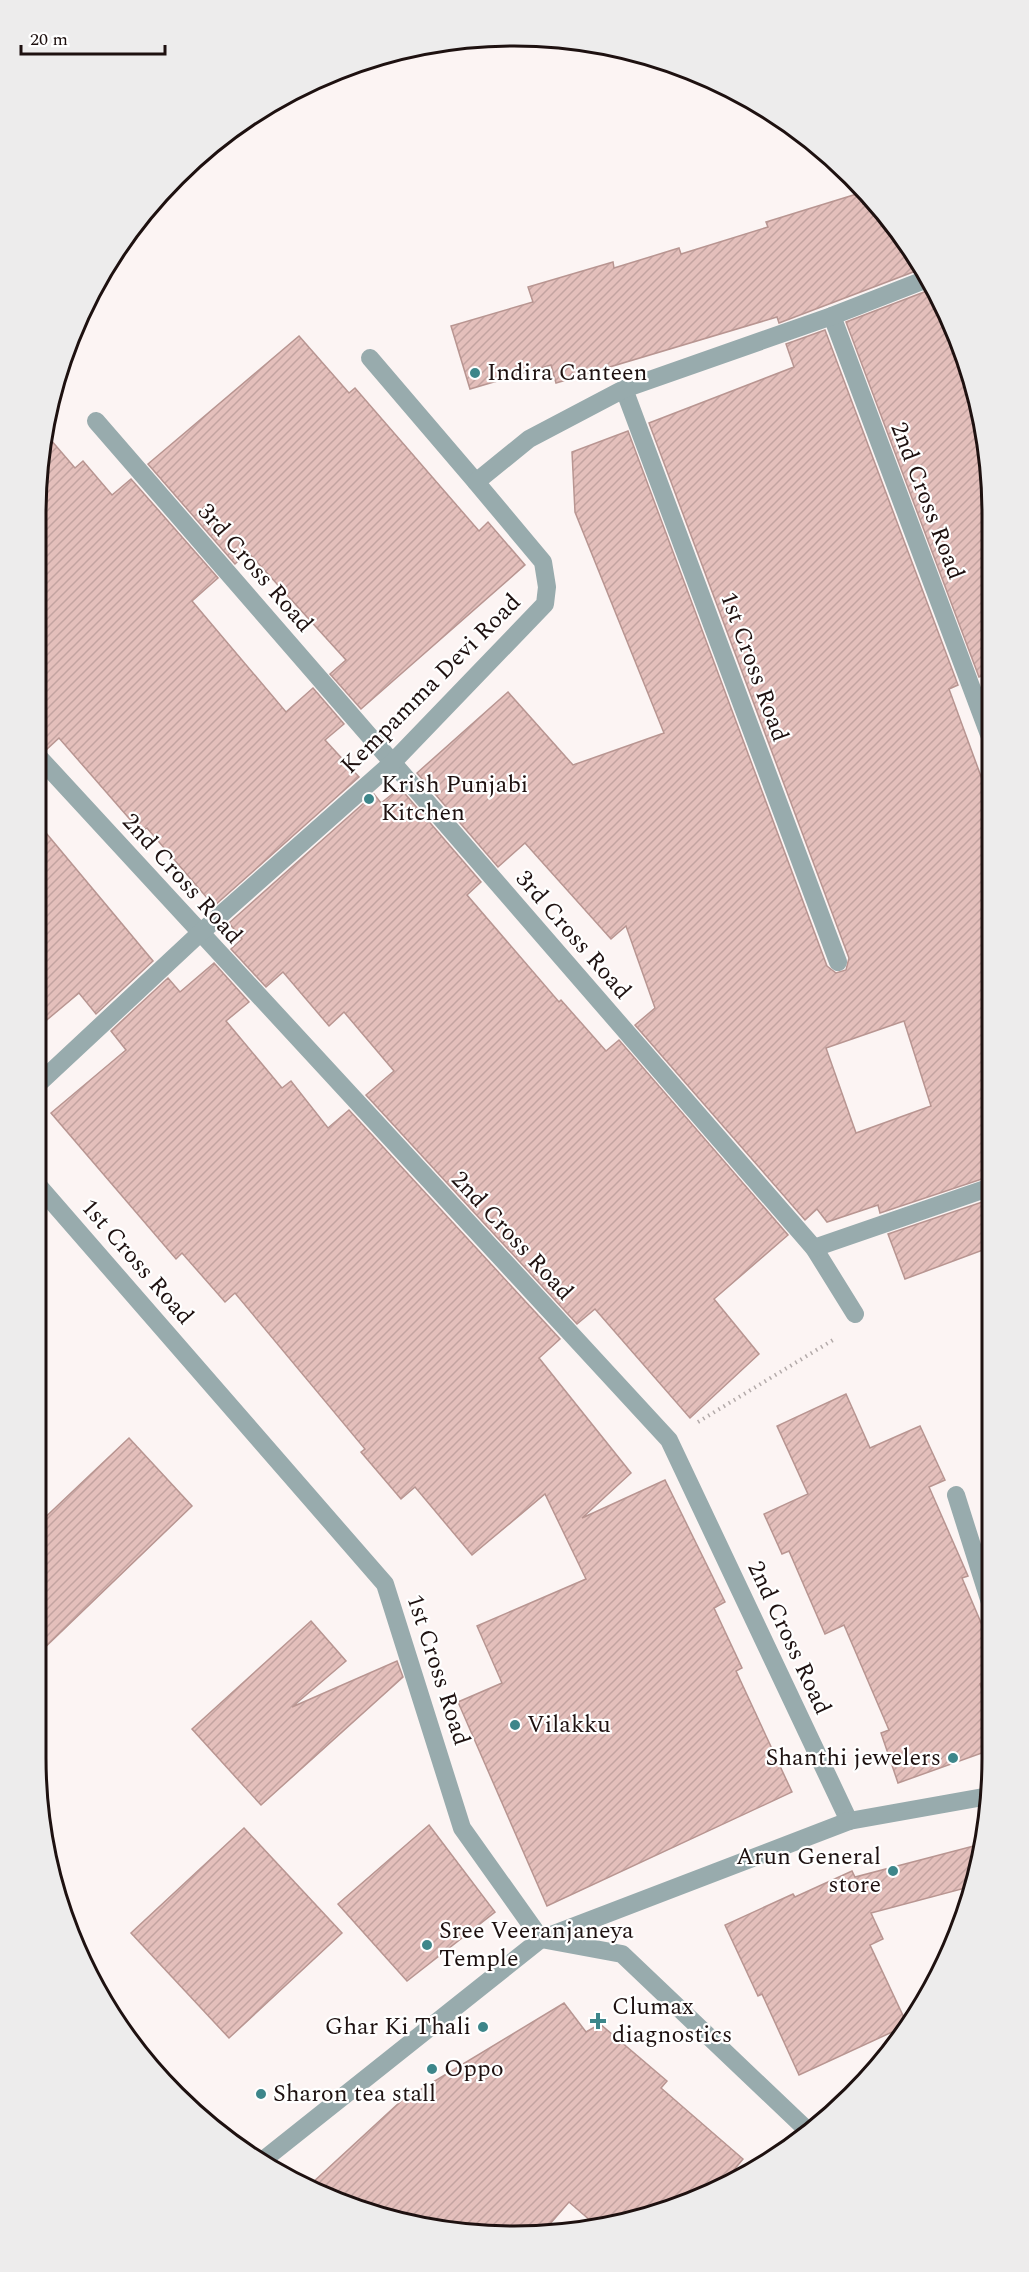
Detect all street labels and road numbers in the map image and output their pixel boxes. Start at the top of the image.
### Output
street label: 2nd Cross Road [880,417,974,585]
street label: 3rd Cross Road [188,495,322,641]
street label: Kempamma Devi Road [332,585,530,783]
street label: 1st Cross Road [710,587,798,747]
street label: 2nd Cross Road [113,805,251,953]
street label: 3rd Cross Road [506,862,640,1008]
street label: 2nd Cross Road [442,1163,582,1309]
street label: 1st Cross Road [72,1191,202,1333]
street label: 2nd Cross Road [738,1555,840,1721]
street label: 1st Cross Road [397,1590,479,1750]

